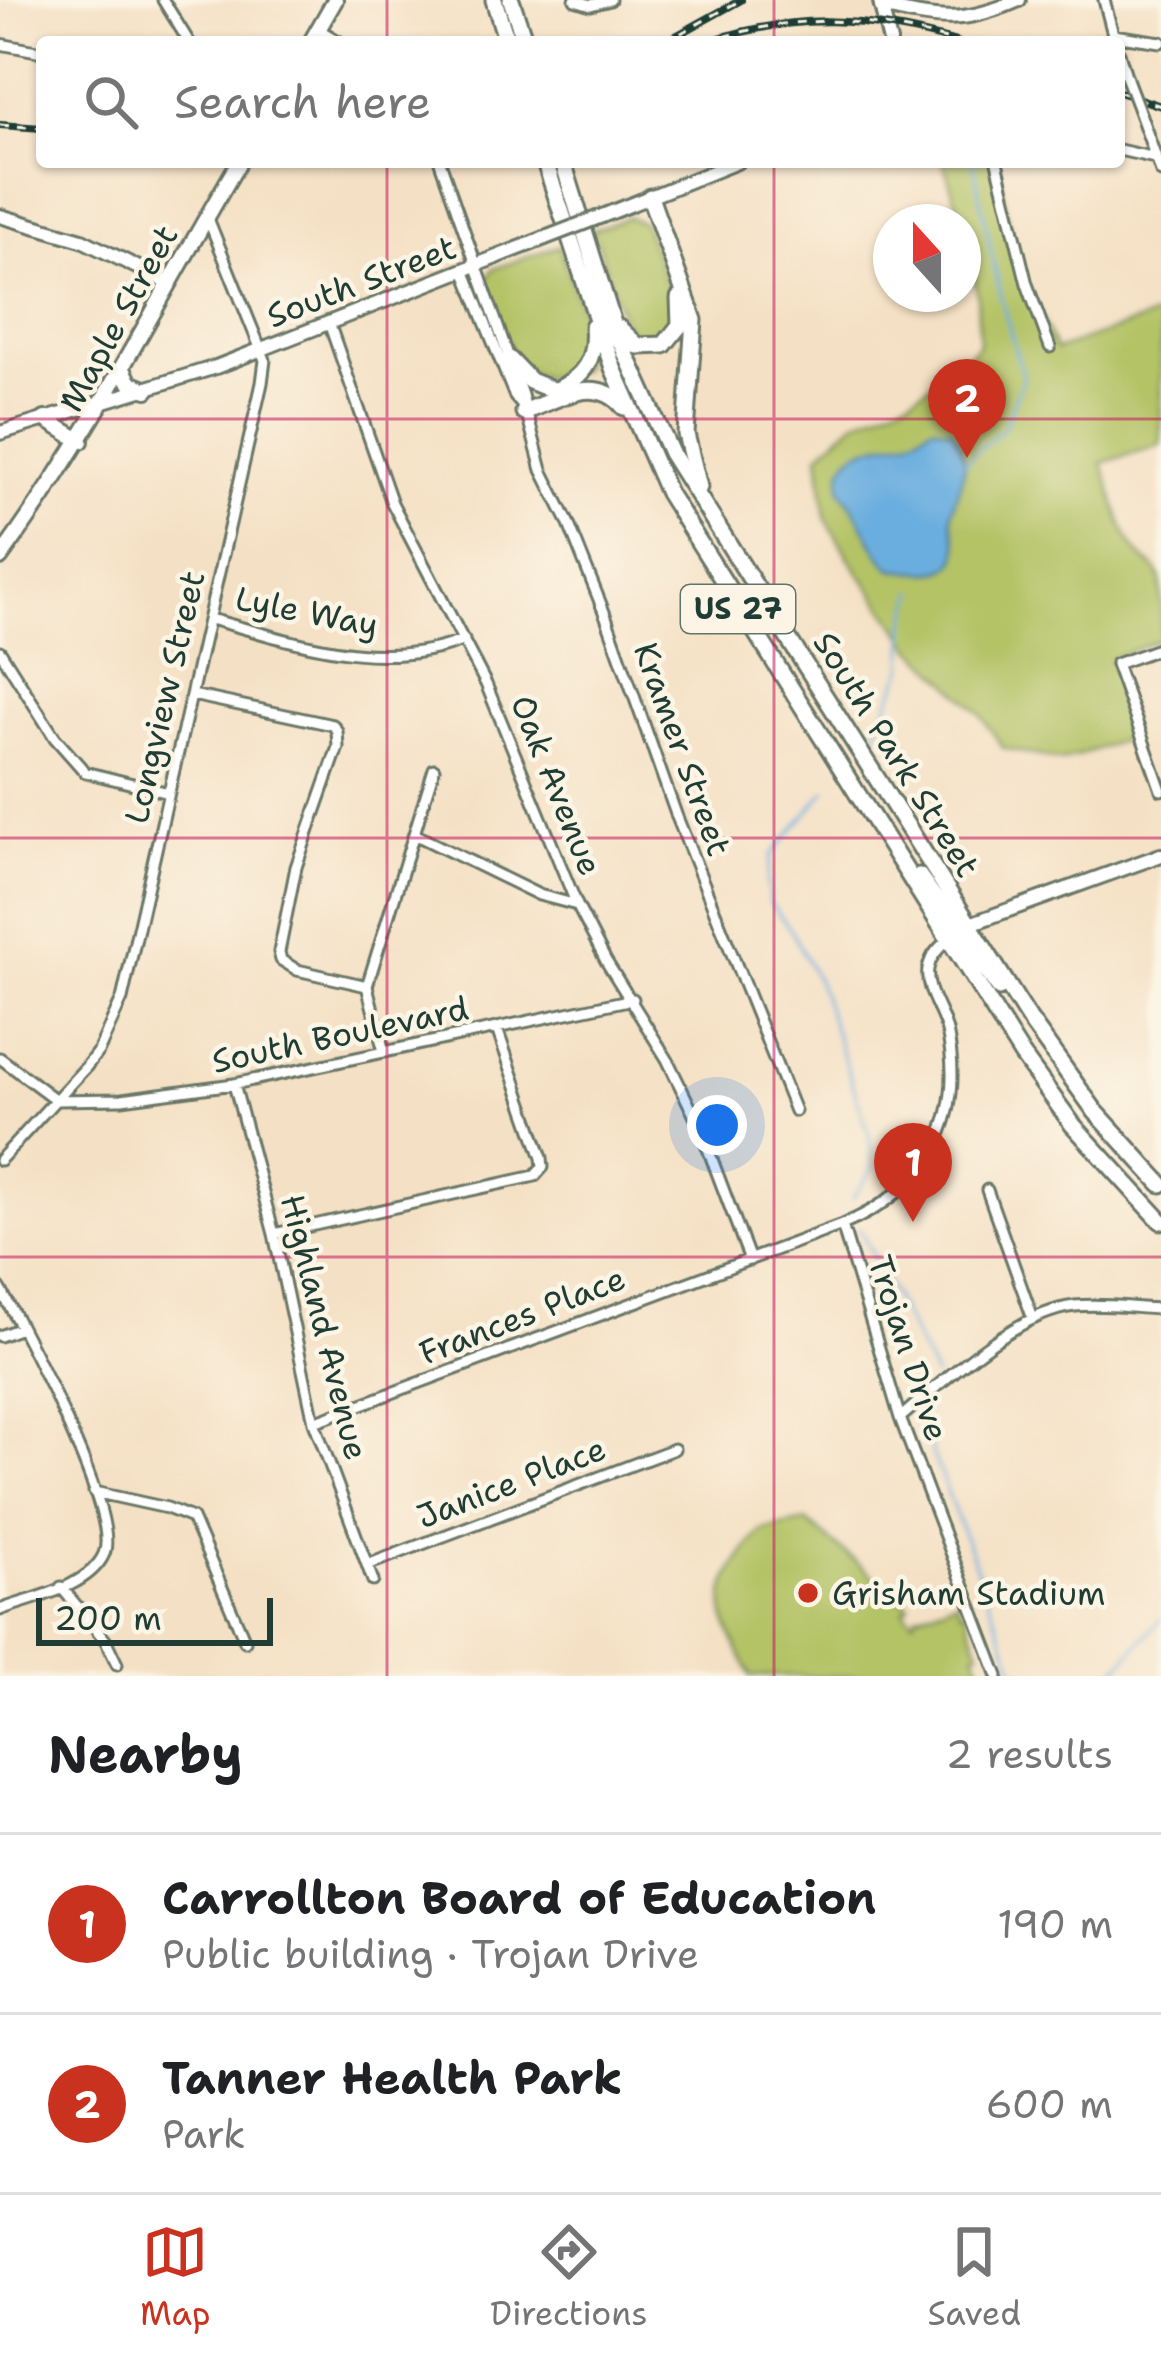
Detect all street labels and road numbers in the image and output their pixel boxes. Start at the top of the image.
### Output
street label: Maple Street [49,217,188,420]
street label: South Street [260,225,462,338]
street label: Longview Street [114,566,215,828]
street label: Lyle Way [232,576,382,647]
road number: US 27 [681,585,795,633]
street label: South Park Street [803,623,990,886]
street label: Kramer Street [623,636,742,862]
street label: Oak Avenue [500,688,613,882]
street label: South Boulevard [208,985,473,1084]
street label: Highland Avenue [270,1190,379,1465]
street label: Trojan Drive [857,1250,960,1447]
street label: Frances Place [413,1256,632,1375]
street label: Janice Place [410,1426,612,1539]

